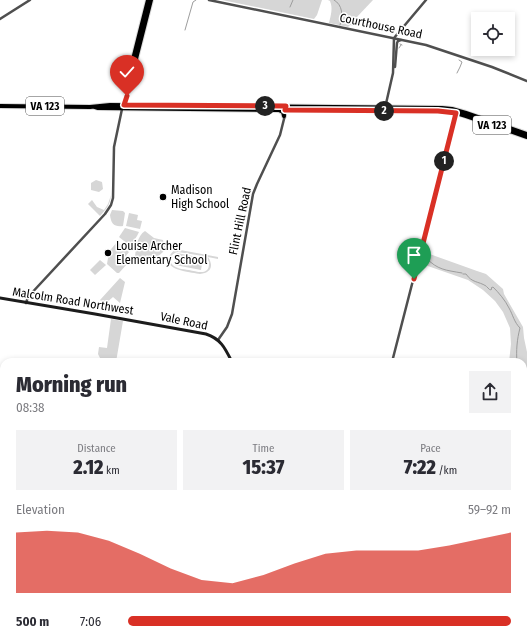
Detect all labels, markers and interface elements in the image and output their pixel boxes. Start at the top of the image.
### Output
street label: Courthouse Road [338,10,424,42]
map controls [471,12,515,56]
button: locate [471,12,515,56]
pin [110,55,144,96]
icon: check [116,61,138,83]
pin: 3 [255,96,275,116]
road number: VA 123 [26,97,64,115]
text: 3 [262,99,268,112]
pin: 2 [374,101,394,121]
text: 2 [381,104,387,117]
road number: VA 123 [473,116,511,134]
pin: 1 [434,151,454,171]
text: 1 [442,154,446,167]
place label: Madison High School [171,183,229,211]
street label: Flint Hill Road [226,186,254,256]
marker: Madison High School [158,192,168,202]
pin [397,238,431,279]
place label: Louise Archer Elementary School [116,239,207,267]
icon: arrive [403,244,425,266]
marker: Louise Archer Elementary School [103,248,113,258]
street label: Malcolm Road Northwest [11,285,135,317]
street label: Vale Road [159,309,209,333]
text: Morning run [16,371,127,398]
button: share [469,371,511,413]
text: 08:38 [16,400,45,415]
text: Distance [77,442,116,455]
text: Time [253,442,274,455]
text: Pace [420,442,441,455]
text: 2.12 [73,455,103,479]
text: 15:37 [243,455,284,479]
text: 7:22 [404,455,436,479]
text: km [103,464,120,477]
text: /km [436,464,457,477]
text: Elevation [16,502,65,517]
text: 59–92 m [468,502,511,517]
text: 500 m [16,614,49,629]
text: 7:06 [80,614,101,629]

